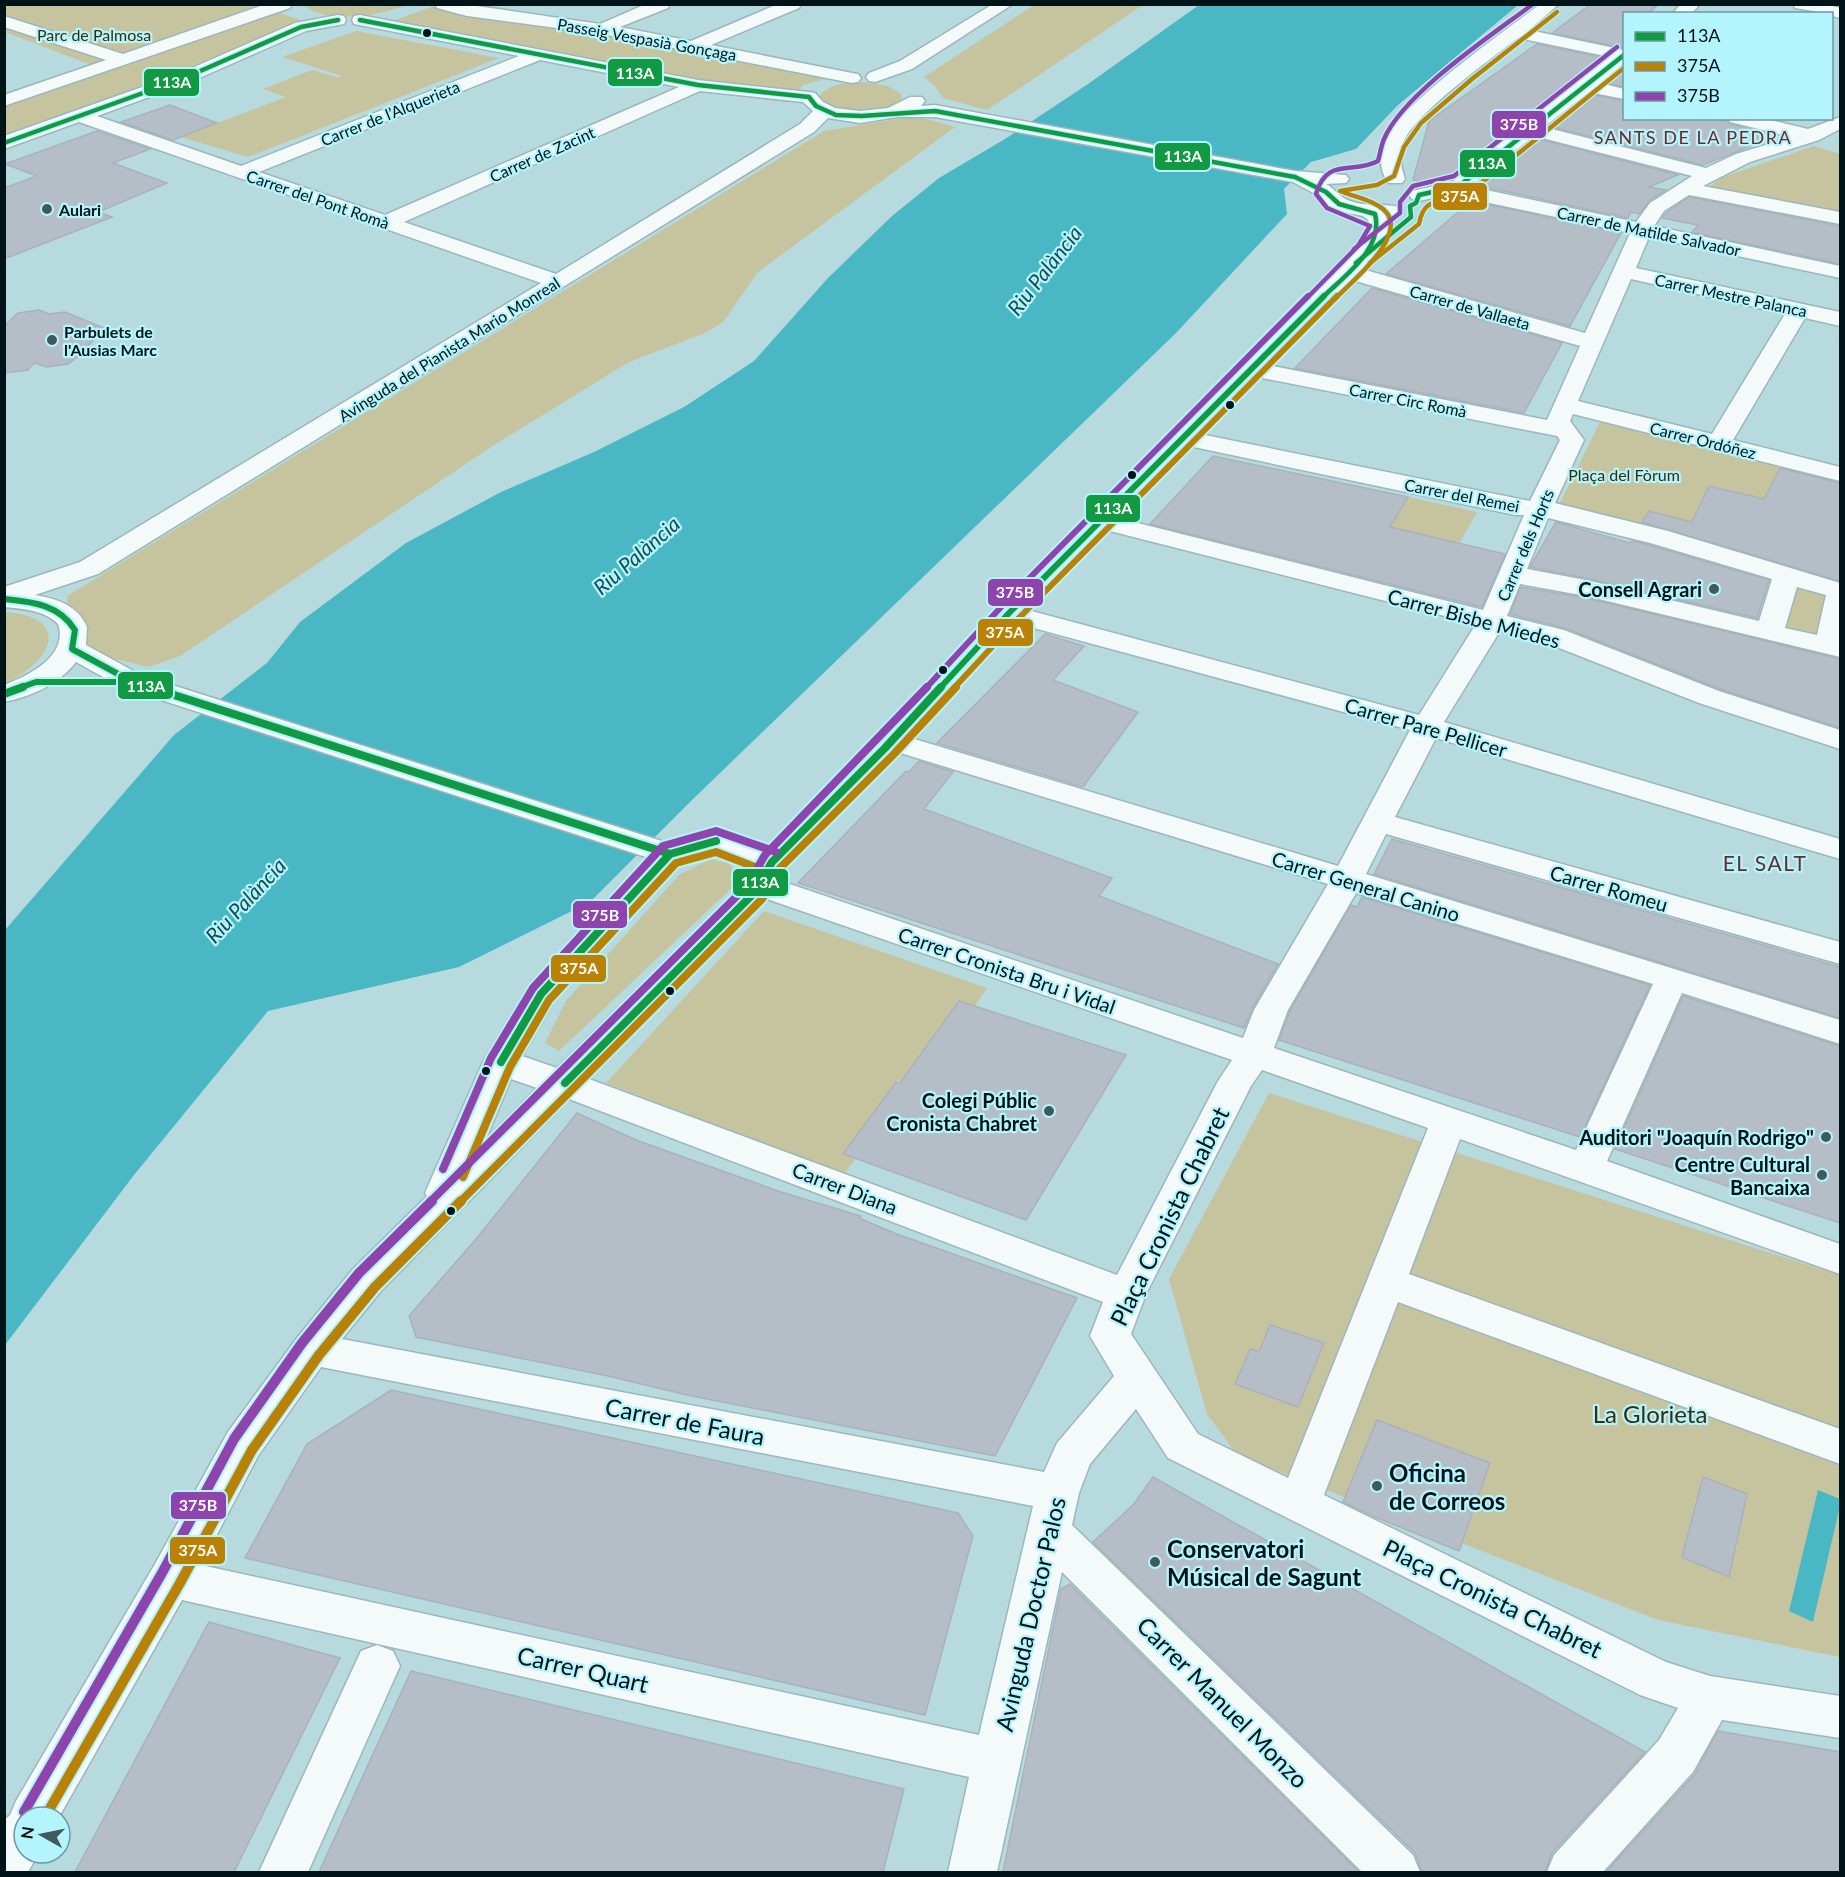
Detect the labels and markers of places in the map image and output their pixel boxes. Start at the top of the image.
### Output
unlabelled marker [421,27,433,39]
place label: Aulari [58,200,101,219]
marker: Aulari [40,202,54,216]
place label: Parbulets de l'Ausias Marc [64,322,157,359]
marker: Parbulets de l'Ausias Marc [45,333,59,347]
unlabelled marker [1224,399,1236,411]
unlabelled marker [1126,469,1138,481]
place label: Consell Agrari [1578,577,1702,601]
marker: Consell Agrari [1707,582,1721,596]
unlabelled marker [937,664,949,676]
unlabelled marker [664,985,676,997]
unlabelled marker [480,1065,492,1077]
place label: Colegi Públic Cronista Chabret [886,1088,1038,1135]
marker: Colegi Públic Cronista Chabret [1042,1104,1056,1118]
place label: Auditori "Joaquín Rodrigo" [1578,1125,1814,1149]
marker: Auditori "Joaquín Rodrigo" [1819,1130,1833,1144]
place label: Centre Cultural Bancaixa [1675,1152,1810,1199]
marker: Centre Cultural Bancaixa [1815,1168,1829,1182]
unlabelled marker [445,1205,457,1217]
place label: Oficina de Correos [1389,1458,1505,1515]
marker: Oficina de Correos [1370,1479,1384,1493]
place label: Conservatori Músical de Sagunt [1167,1534,1361,1591]
marker: Conservatori Músical de Sagunt [1148,1555,1162,1569]

